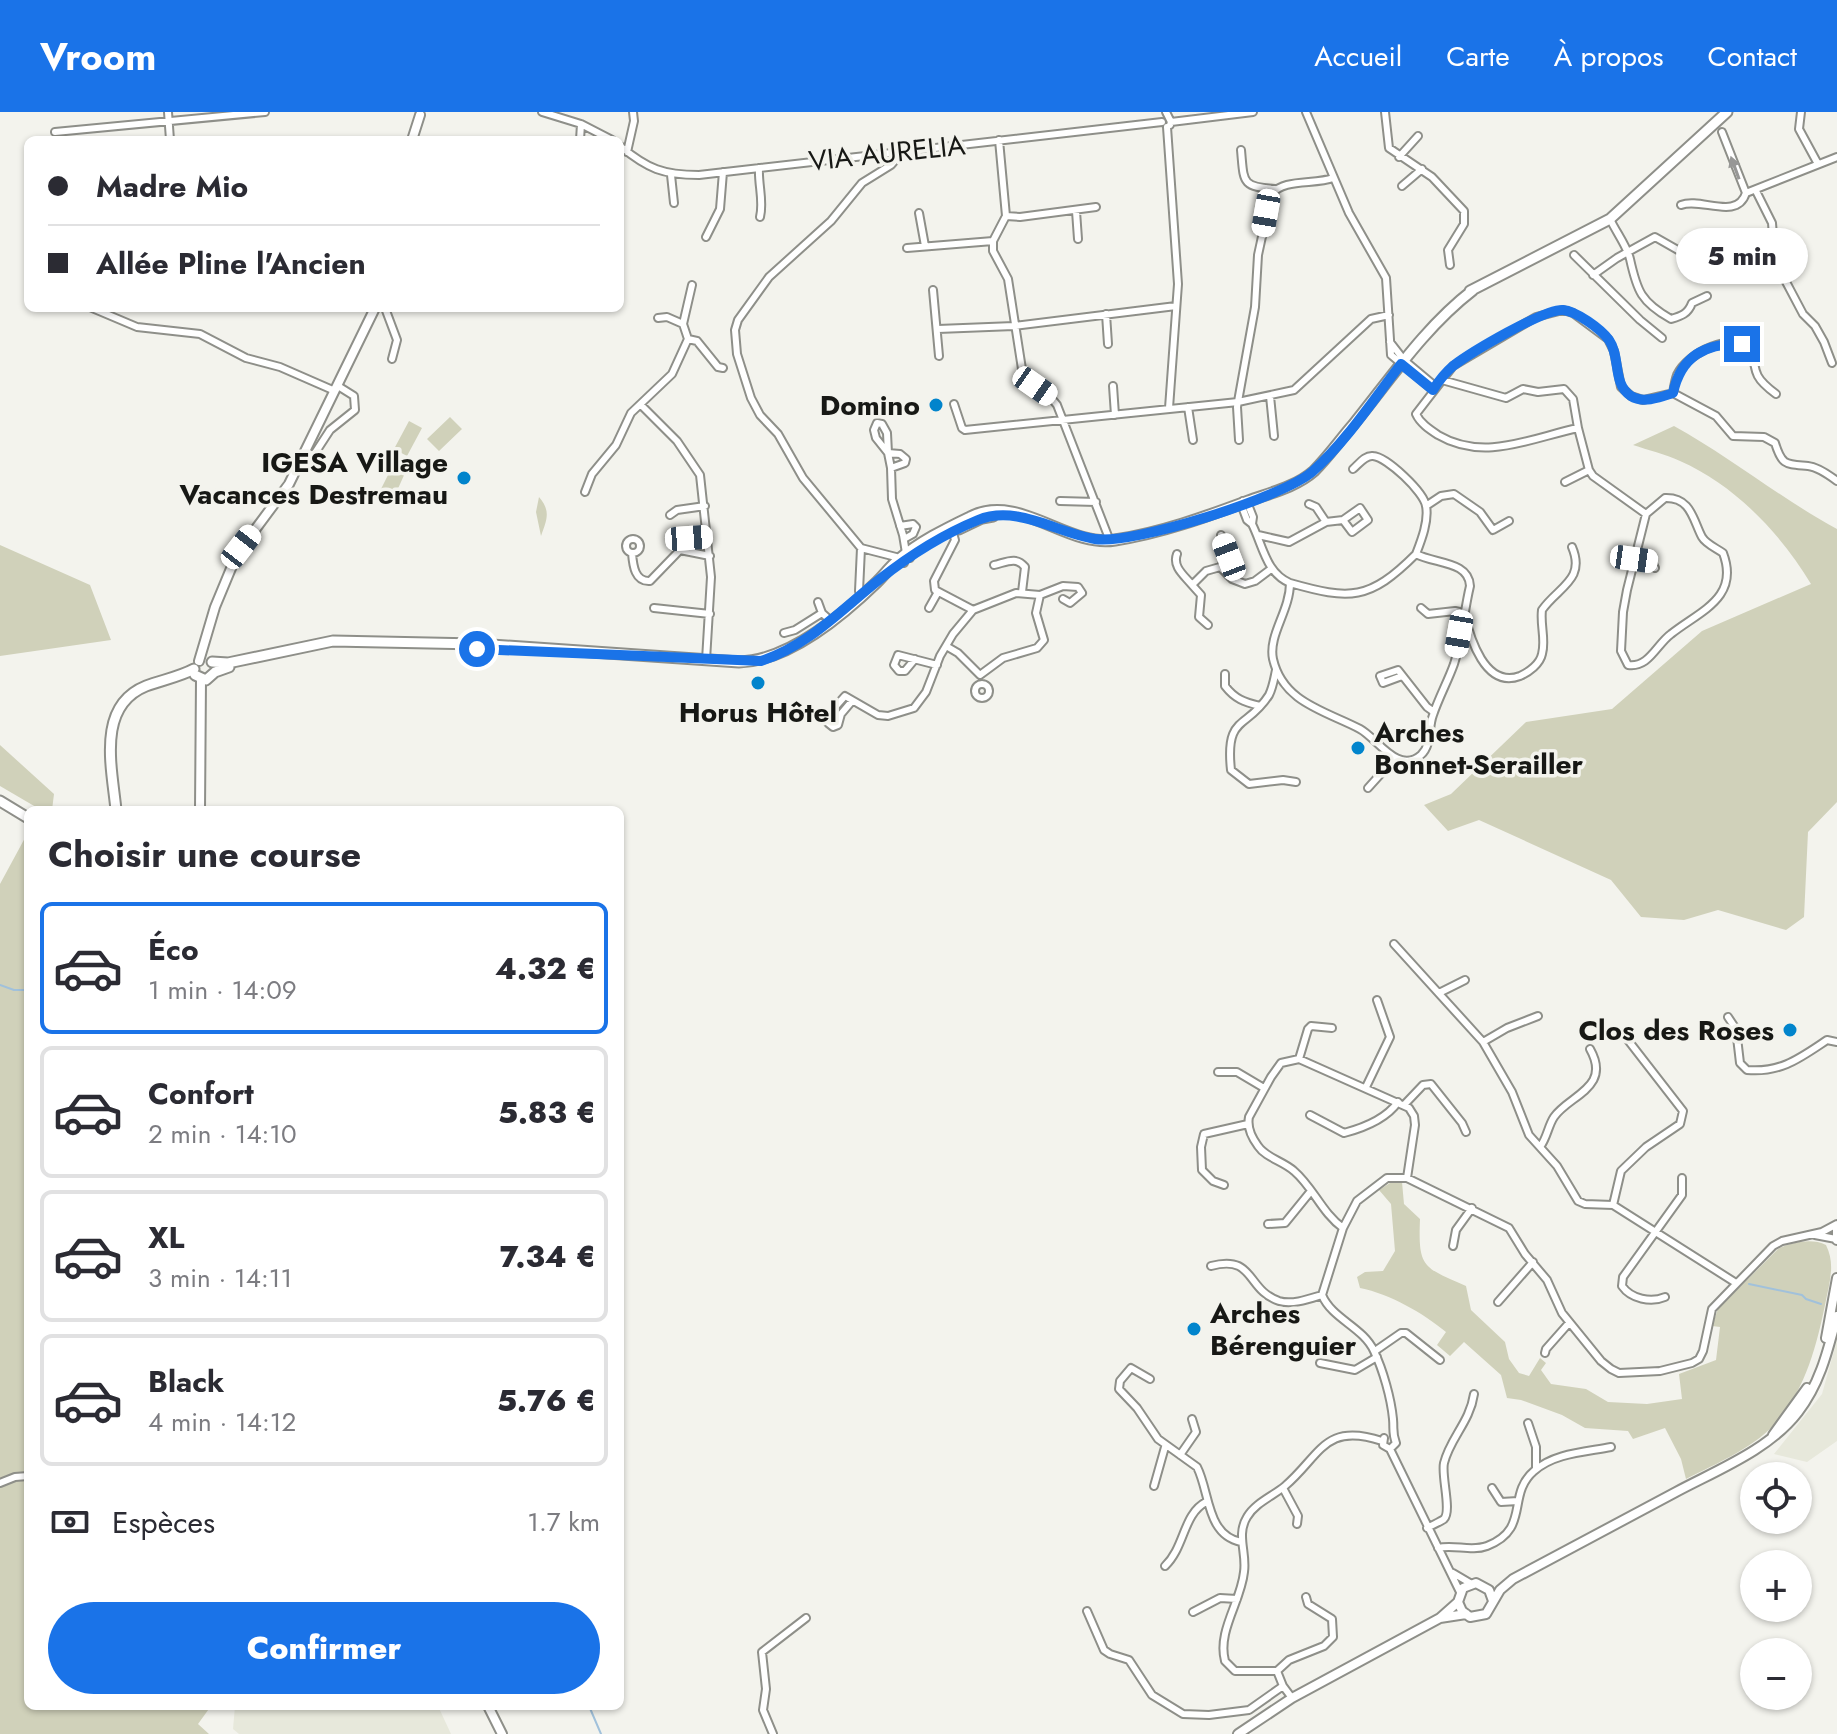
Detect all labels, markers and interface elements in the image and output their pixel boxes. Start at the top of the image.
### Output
text: Vroom [40,29,156,84]
text: Accueil [1314,36,1402,77]
text: Carte [1446,36,1510,77]
text: À propos [1554,36,1664,77]
text: Contact [1708,36,1797,77]
street label: VIA AURELIA [807,124,968,182]
one-way arrow [1729,156,1741,180]
text: Madre Mio [96,165,248,208]
car [1250,187,1282,239]
callout: 5 min [1676,228,1808,284]
text: 5 min [1707,237,1777,275]
text: Allée Pline l'Ancien [96,242,366,285]
route end [1724,326,1760,362]
car [1008,362,1062,410]
place label: Domino [820,385,920,426]
marker: Domino [927,396,945,414]
place label: IGESA Village Vacances Destremau [179,442,448,515]
marker: IGESA Village Vacances Destremau [455,469,473,487]
car [217,521,265,573]
car [664,524,714,552]
car [1209,530,1249,584]
car [1609,544,1659,574]
car [1443,608,1475,660]
route start [459,631,495,667]
marker: Horus Hôtel [749,674,767,692]
place label: Horus Hôtel [679,692,837,733]
place label: Arches Bonnet-Serailler [1373,712,1584,785]
marker: Arches Bonnet-Serailler [1349,739,1367,757]
text: Choisir une course [48,828,361,880]
text: Éco [148,928,199,971]
icon: car [52,932,124,1004]
text: 4.32 € [495,947,596,990]
text: 1 min · 14:09 [148,971,297,1009]
place label: Clos des Roses [1578,1010,1774,1051]
marker: Clos des Roses [1781,1021,1799,1039]
text: Confort [148,1072,254,1115]
icon: car [52,1076,124,1148]
text: 5.83 € [498,1091,596,1134]
text: 2 min · 14:10 [148,1115,297,1153]
text: XL [148,1216,184,1259]
icon: car [52,1220,124,1292]
text: 7.34 € [500,1235,596,1278]
text: 3 min · 14:11 [148,1259,292,1297]
place label: Arches Bérenguier [1209,1293,1357,1366]
marker: Arches Bérenguier [1185,1320,1203,1338]
text: Black [148,1360,224,1403]
icon: car [52,1364,124,1436]
text: 5.76 € [497,1379,596,1422]
text: 4 min · 14:12 [148,1403,296,1441]
map controls [1740,1462,1812,1710]
button: locate [1740,1462,1812,1534]
icon: cash [48,1500,92,1544]
text: Espèces [112,1501,215,1544]
text: 1.7 km [527,1503,600,1541]
button: + [1740,1550,1812,1622]
button: Confirmer [48,1602,600,1694]
button: − [1740,1638,1812,1710]

